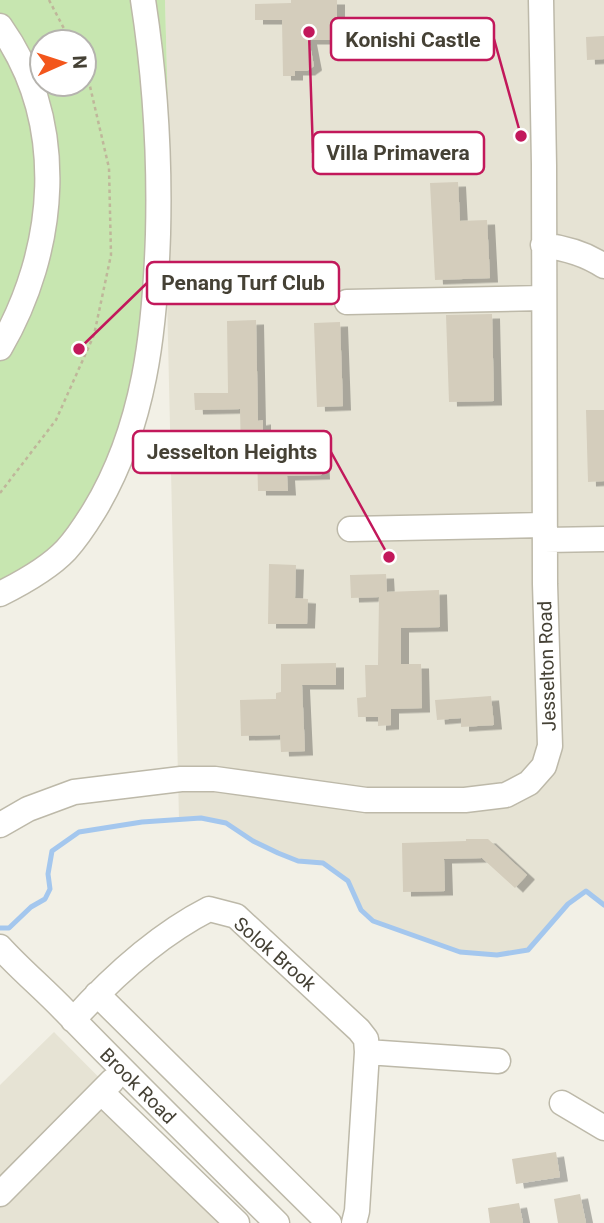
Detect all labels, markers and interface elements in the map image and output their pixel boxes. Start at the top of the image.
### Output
callout: Konishi Castle [331,18,494,60]
north arrow [28,28,98,98]
text: Konishi Castle [345,28,481,52]
text: N [68,55,91,69]
callout: Villa Primavera [313,132,484,174]
text: Villa Primavera [326,141,470,165]
callout: Penang Turf Club [147,262,339,304]
text: Penang Turf Club [161,271,325,295]
callout: Jesselton Heights [133,431,331,473]
text: Jesselton Heights [147,440,318,464]
street label: Jesselton Road [533,600,561,732]
street label: Solok Brook [229,912,321,996]
street label: Brook Road [95,1043,181,1129]

